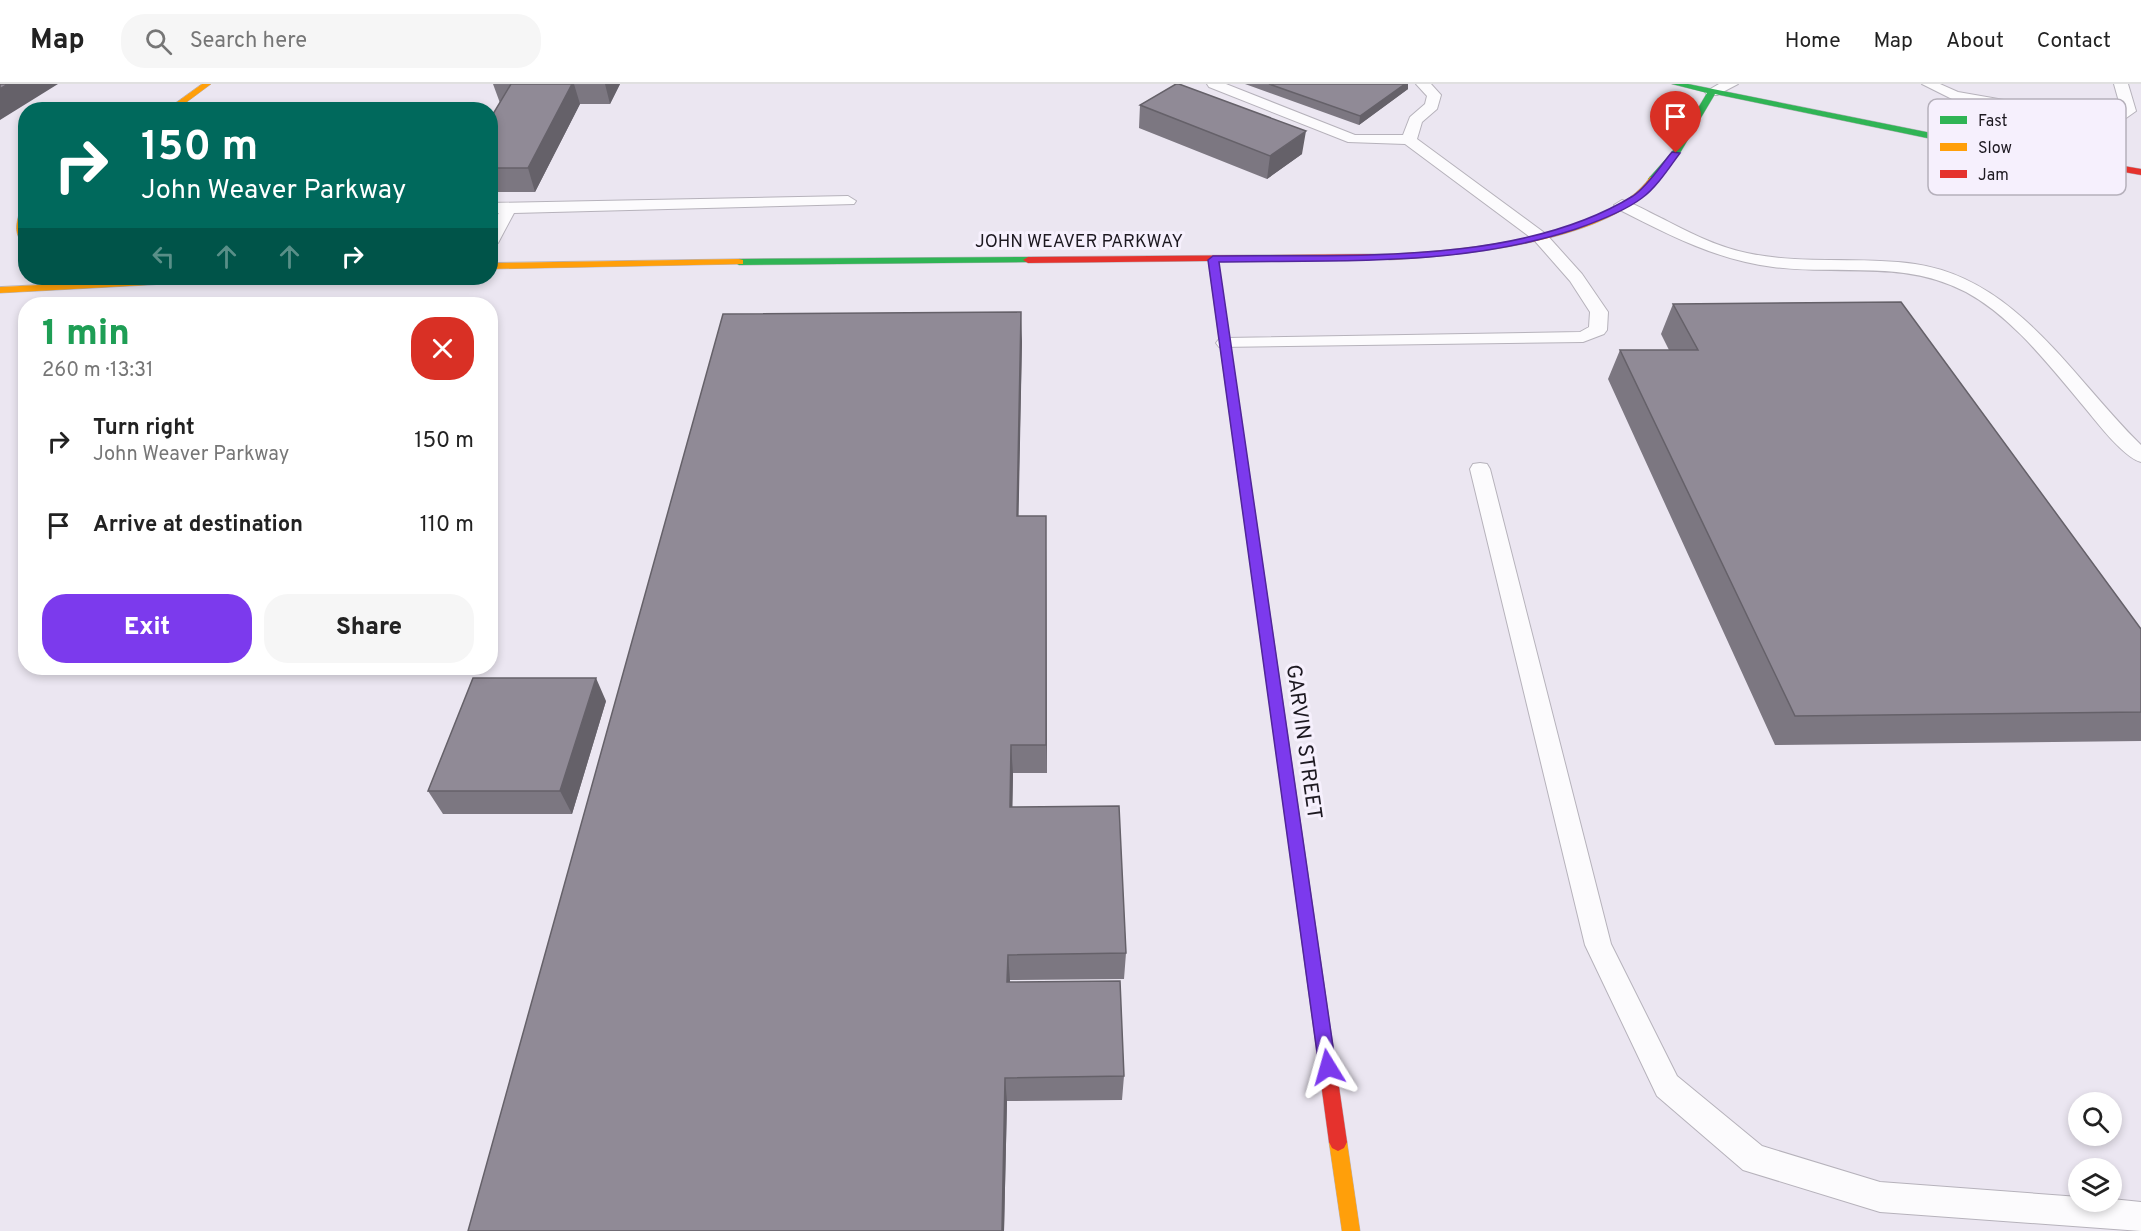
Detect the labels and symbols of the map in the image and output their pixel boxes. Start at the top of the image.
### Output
pin [1650,91,1701,153]
legend [1928,99,2126,195]
text: Fast [1978,112,2008,132]
text: Slow [1978,139,2012,159]
text: Jam [1978,166,2009,186]
street label: JOHN WEAVER PARKWAY [975,231,1183,254]
street label: GARVIN STREET [1279,663,1327,821]
position arrow [1296,1035,1360,1099]

